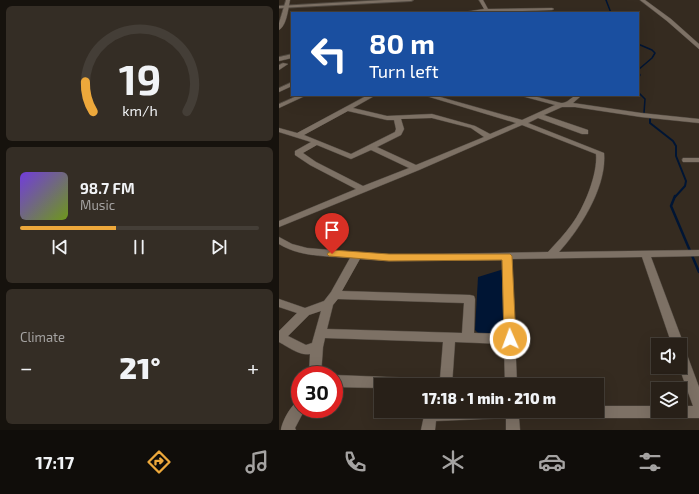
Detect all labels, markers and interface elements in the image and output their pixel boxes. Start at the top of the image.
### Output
text: 80 m [369,26,435,60]
icon: left [303,28,355,80]
text: 19 [118,52,161,102]
text: Turn left [369,60,439,82]
text: km/h [122,101,157,118]
text: 98.7 FM [80,179,135,197]
text: Music [80,197,115,213]
pin [315,213,349,254]
icon: arrive [321,219,343,241]
icon: previous [49,236,71,258]
icon: pause [128,236,150,258]
icon: next [208,236,230,258]
position arrow [489,318,531,360]
text: Climate [20,329,65,345]
map controls [651,338,687,418]
button: sound [651,338,687,374]
text: 21° [119,349,161,385]
text: − [20,354,33,380]
text: + [247,354,259,380]
speed limit sign: 30 [291,366,343,418]
button: layers [651,382,687,418]
text: 17:18 · 1 min · 210 m [422,389,556,407]
icon: directions [145,448,173,476]
icon: music [243,448,271,476]
icon: phone [341,448,369,476]
icon: climate [439,448,467,476]
icon: car [538,448,566,476]
icon: filters [636,448,664,476]
text: 17:17 [35,451,74,473]

